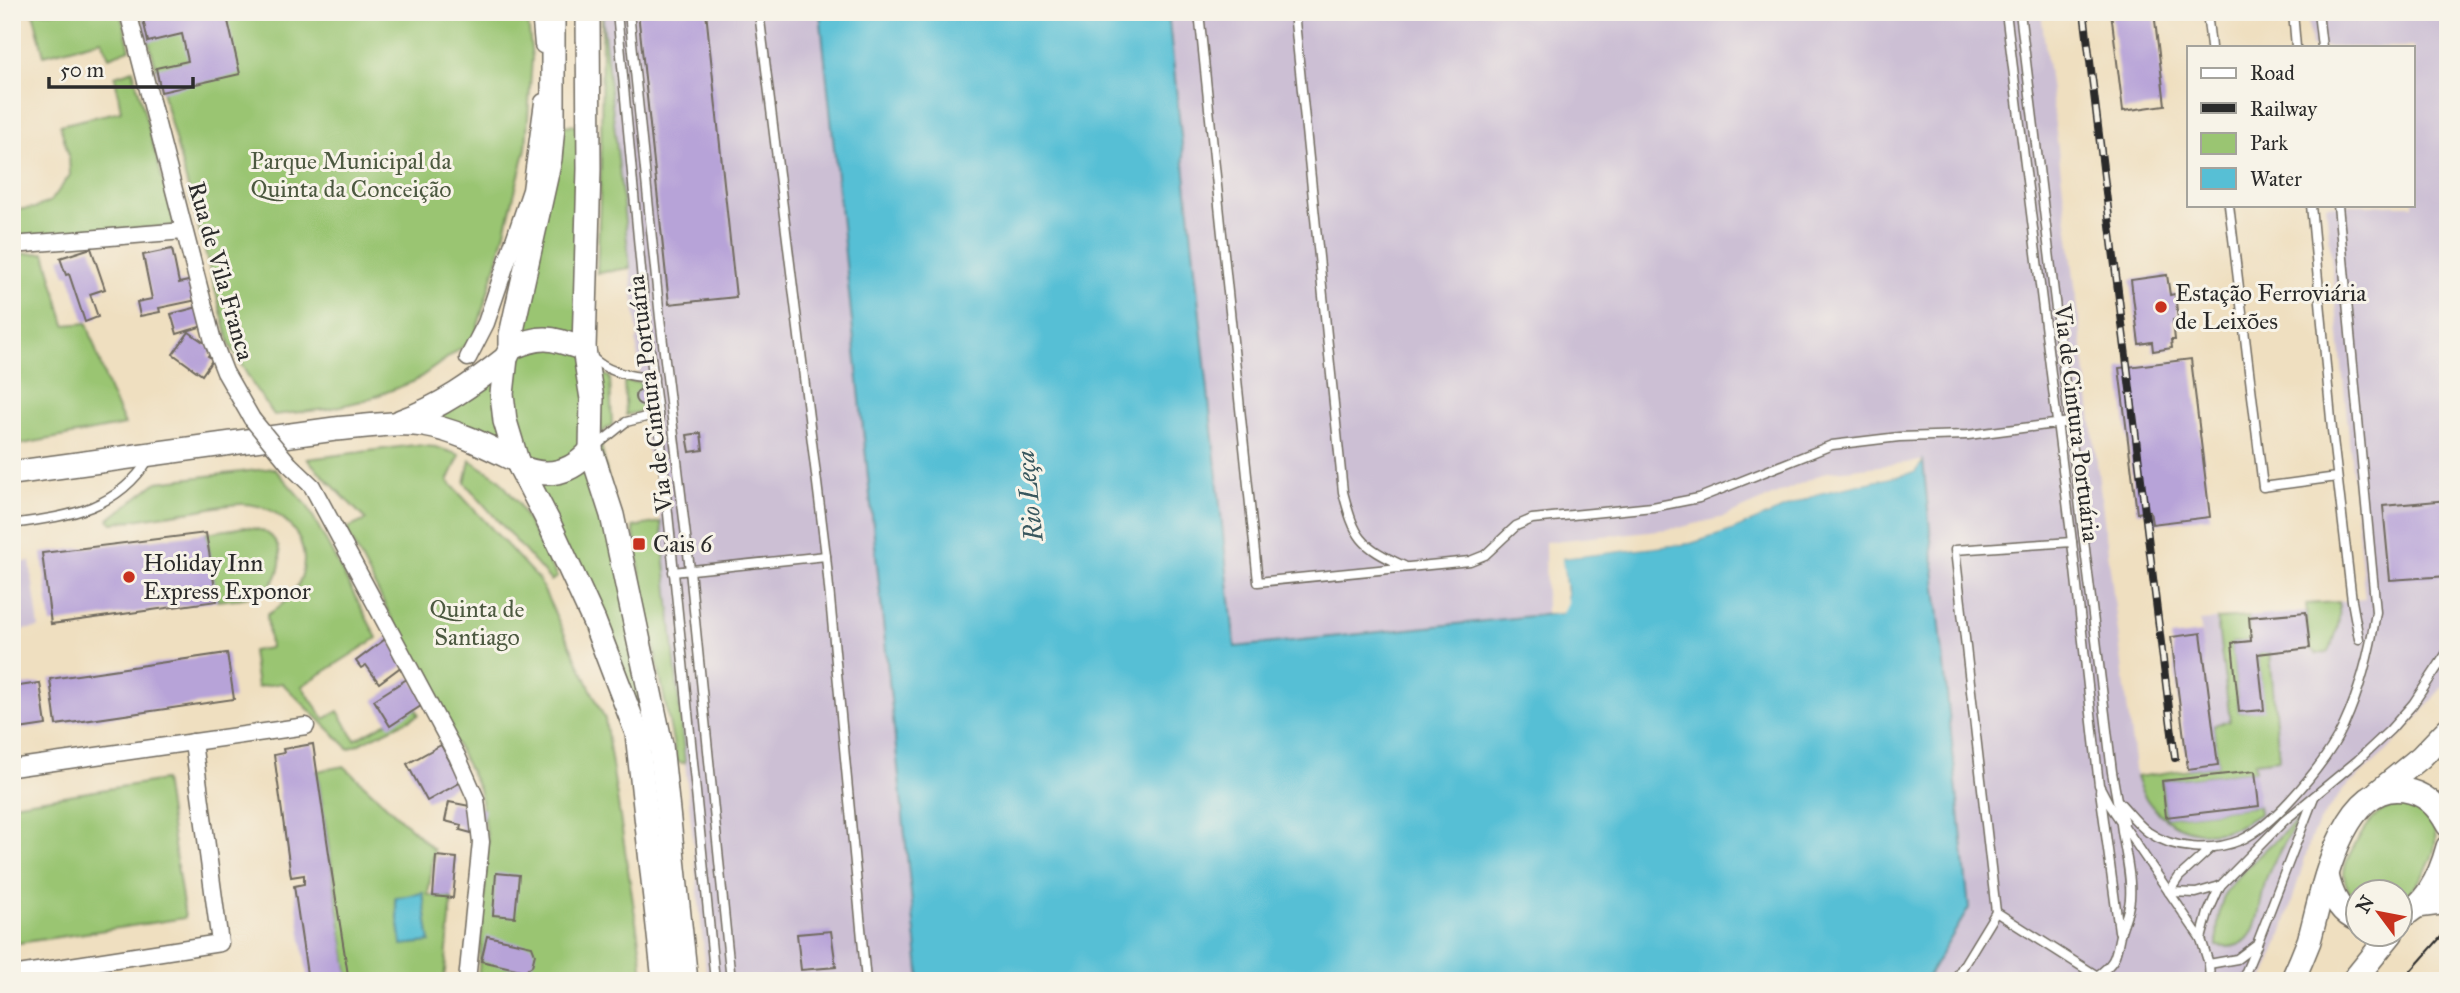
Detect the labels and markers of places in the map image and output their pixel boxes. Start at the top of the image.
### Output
place label: Estação Ferroviária de Leixões [2175,278,2367,336]
marker: Estação Ferroviária de Leixões [2153,299,2169,315]
place label: Cais 6 [653,529,713,559]
marker: Cais 6 [631,536,647,552]
place label: Holiday Inn Express Exponor [143,548,311,606]
marker: Holiday Inn Express Exponor [121,569,137,585]

